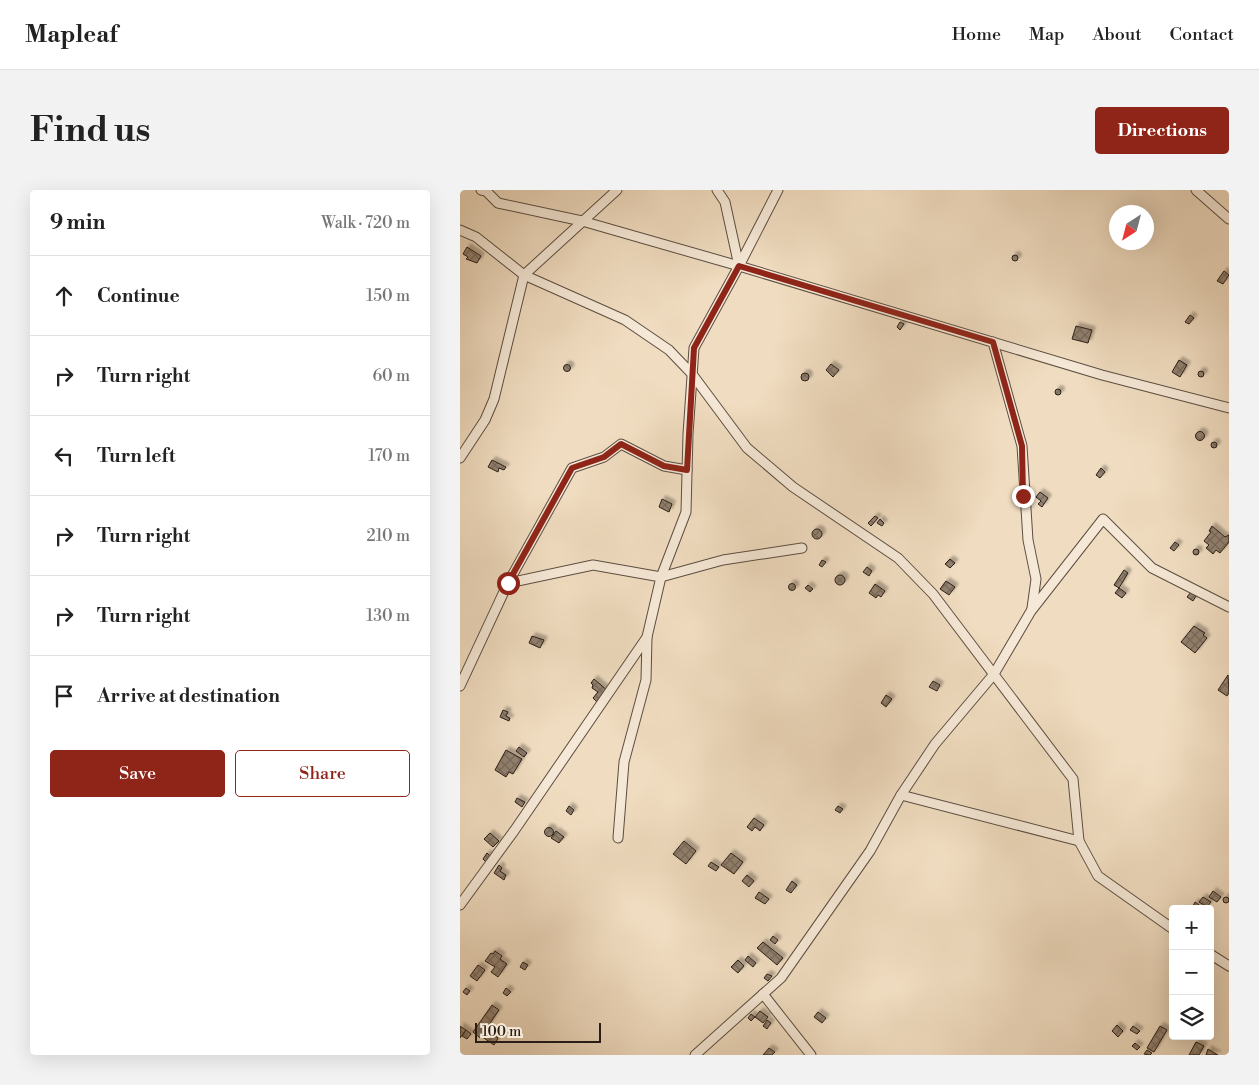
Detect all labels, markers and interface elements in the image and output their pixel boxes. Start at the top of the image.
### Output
text: Mapleaf [25,20,118,50]
text: Home [952,23,1001,46]
text: Map [1029,23,1065,46]
text: About [1093,23,1142,46]
text: Contact [1170,23,1234,46]
button: Directions [1095,107,1229,154]
text: Find us [30,109,150,152]
north arrow [1109,205,1154,250]
text: 9 min [50,210,105,236]
text: Walk · 720 m [321,213,410,233]
icon: ahead [50,282,78,310]
text: Continue [97,284,180,308]
text: 150 m [366,286,410,306]
icon: right [50,362,78,390]
text: Turn right [97,364,190,388]
text: 60 m [372,366,410,386]
icon: left [50,442,78,470]
text: Turn left [97,444,176,468]
text: 170 m [368,446,410,466]
route end [1012,485,1035,508]
icon: right [50,522,78,550]
text: Turn right [97,524,190,548]
text: 210 m [366,526,410,546]
route start [497,572,520,595]
icon: right [50,602,78,630]
text: Turn right [97,604,190,628]
text: 130 m [366,606,410,626]
icon: arrive [50,682,78,710]
text: Arrive at destination [97,684,280,708]
button: Save [50,750,225,797]
button: Share [235,750,410,797]
map controls [1169,905,1214,1040]
button: + [1169,905,1214,950]
button: − [1169,950,1214,995]
button: layers [1169,995,1214,1040]
scale bar [475,1020,601,1043]
text: 100 m [482,1023,521,1041]

